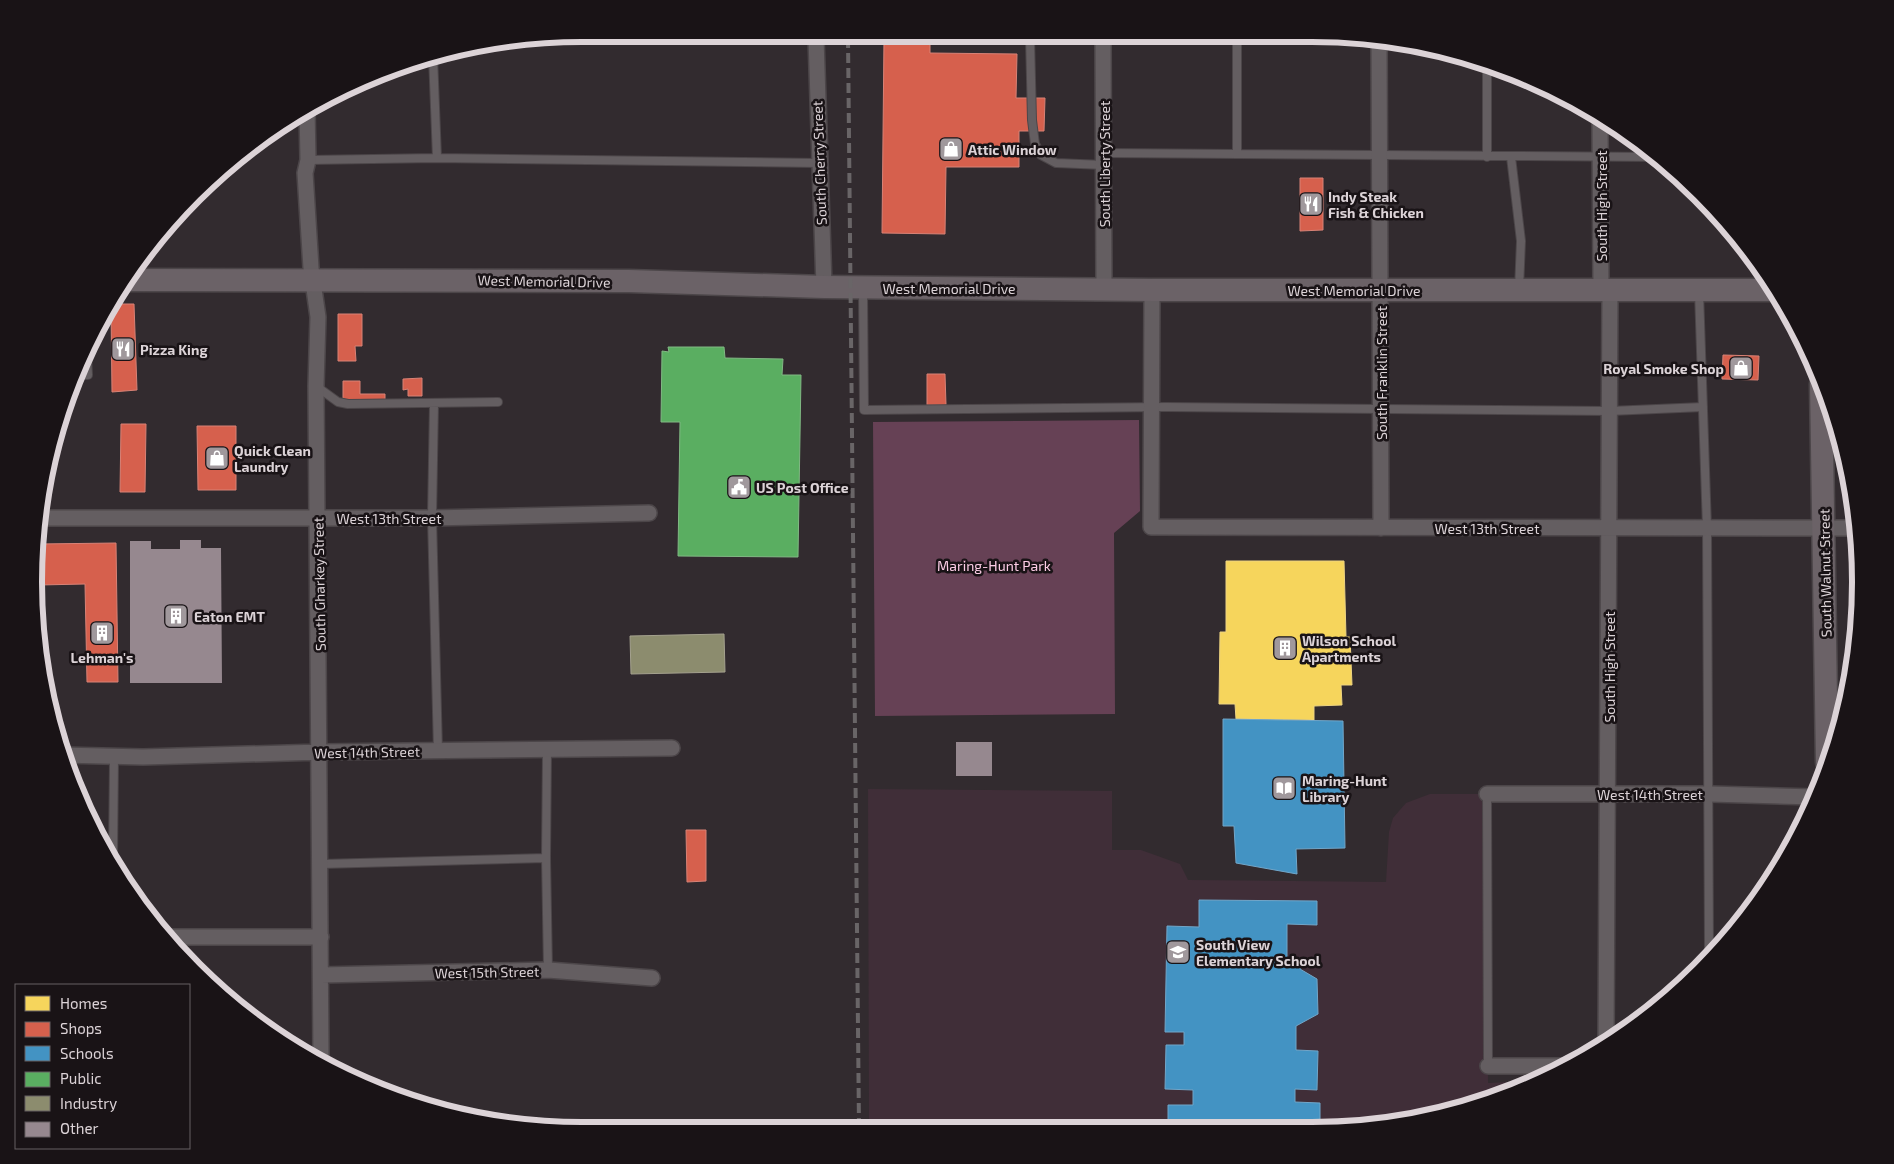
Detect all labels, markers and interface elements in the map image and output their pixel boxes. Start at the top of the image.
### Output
street label: South Cherry Street [808,101,830,225]
street label: South Liberty Street [1096,101,1113,227]
shop icon: Attic Window [938,136,964,162]
place label: Attic Window [968,141,1057,158]
street label: South High Street [1593,150,1610,262]
place label: Indy Steak Fish & Chicken [1328,188,1424,221]
restaurant icon: Indy Steak Fish & Chicken [1298,191,1324,217]
street label: West Memorial Drive [477,271,611,291]
street label: West Memorial Drive [882,280,1016,297]
street label: West Memorial Drive [1287,282,1421,299]
street label: South Franklin Street [1373,306,1390,440]
restaurant icon: Pizza King [110,336,136,362]
place label: Pizza King [140,341,208,358]
shop icon: Royal Smoke Shop [1728,355,1754,381]
place label: Royal Smoke Shop [1603,360,1724,377]
place label: Quick Clean Laundry [234,442,311,475]
shop icon: Quick Clean Laundry [204,445,230,471]
public building icon: US Post Office [726,474,752,500]
place label: US Post Office [756,479,849,496]
street label: South Walnut Street [1815,509,1835,637]
street label: West 13th Street [337,510,441,527]
street label: South Gharkey Street [309,517,329,651]
street label: West 13th Street [1435,520,1539,537]
park label: Maring-Hunt Park [937,557,1051,574]
building icon: Eaton EMT [163,603,189,629]
place label: Eaton EMT [194,608,265,625]
street label: South High Street [1601,611,1618,723]
building icon: Lehman's [89,620,115,646]
place label: Wilson School Apartments [1302,632,1397,665]
building icon: Wilson School Apartments [1272,635,1298,661]
place label: Lehman's [71,649,133,666]
street label: West 14th Street [314,743,420,761]
place label: Maring-Hunt Library [1302,772,1387,805]
library icon: Maring-Hunt Library [1271,775,1297,801]
street label: West 14th Street [1597,786,1703,803]
place label: South View Elementary School [1196,936,1321,969]
school or university icon: South View Elementary School [1165,939,1191,965]
street label: West 15th Street [435,963,539,981]
legend [15,984,190,1149]
text: Homes [60,994,107,1012]
text: Shops [60,1019,102,1037]
text: Schools [60,1044,114,1062]
text: Public [60,1069,101,1087]
text: Industry [60,1094,117,1112]
text: Other [60,1119,99,1137]

